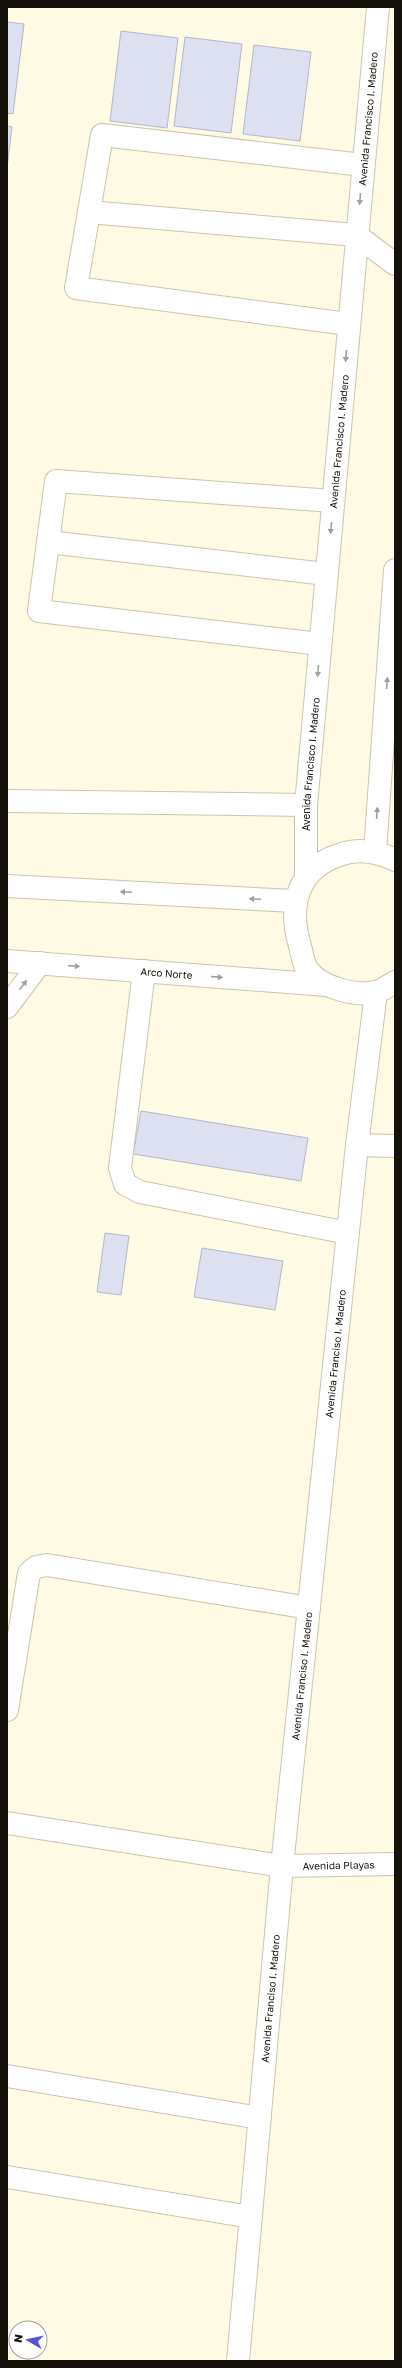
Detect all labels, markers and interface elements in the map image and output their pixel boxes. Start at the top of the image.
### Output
street label: Avenida Francisco I. Madero [356,51,380,186]
one-way arrow [356,193,363,205]
one-way arrow [342,350,349,363]
street label: Avenida Francisco I. Madero [327,374,351,509]
one-way arrow [327,522,334,534]
one-way arrow [314,665,321,677]
one-way arrow [383,677,390,689]
street label: Avenida Francisco I. Madero [300,697,322,831]
one-way arrow [374,807,381,819]
one-way arrow [120,889,132,896]
one-way arrow [248,896,261,902]
one-way arrow [68,962,80,969]
street label: Arco Norte [140,965,193,981]
one-way arrow [211,973,223,980]
one-way arrow [19,980,28,991]
street label: Avenida Franciso I. Madero [323,1289,348,1418]
street label: Avenida Franciso I. Madero [289,1611,314,1741]
street label: Avenida Playas [303,1858,375,1872]
street label: Avenida Franciso I. Madero [259,1934,282,2063]
north arrow [8,2320,48,2360]
text: N [11,2333,25,2344]

